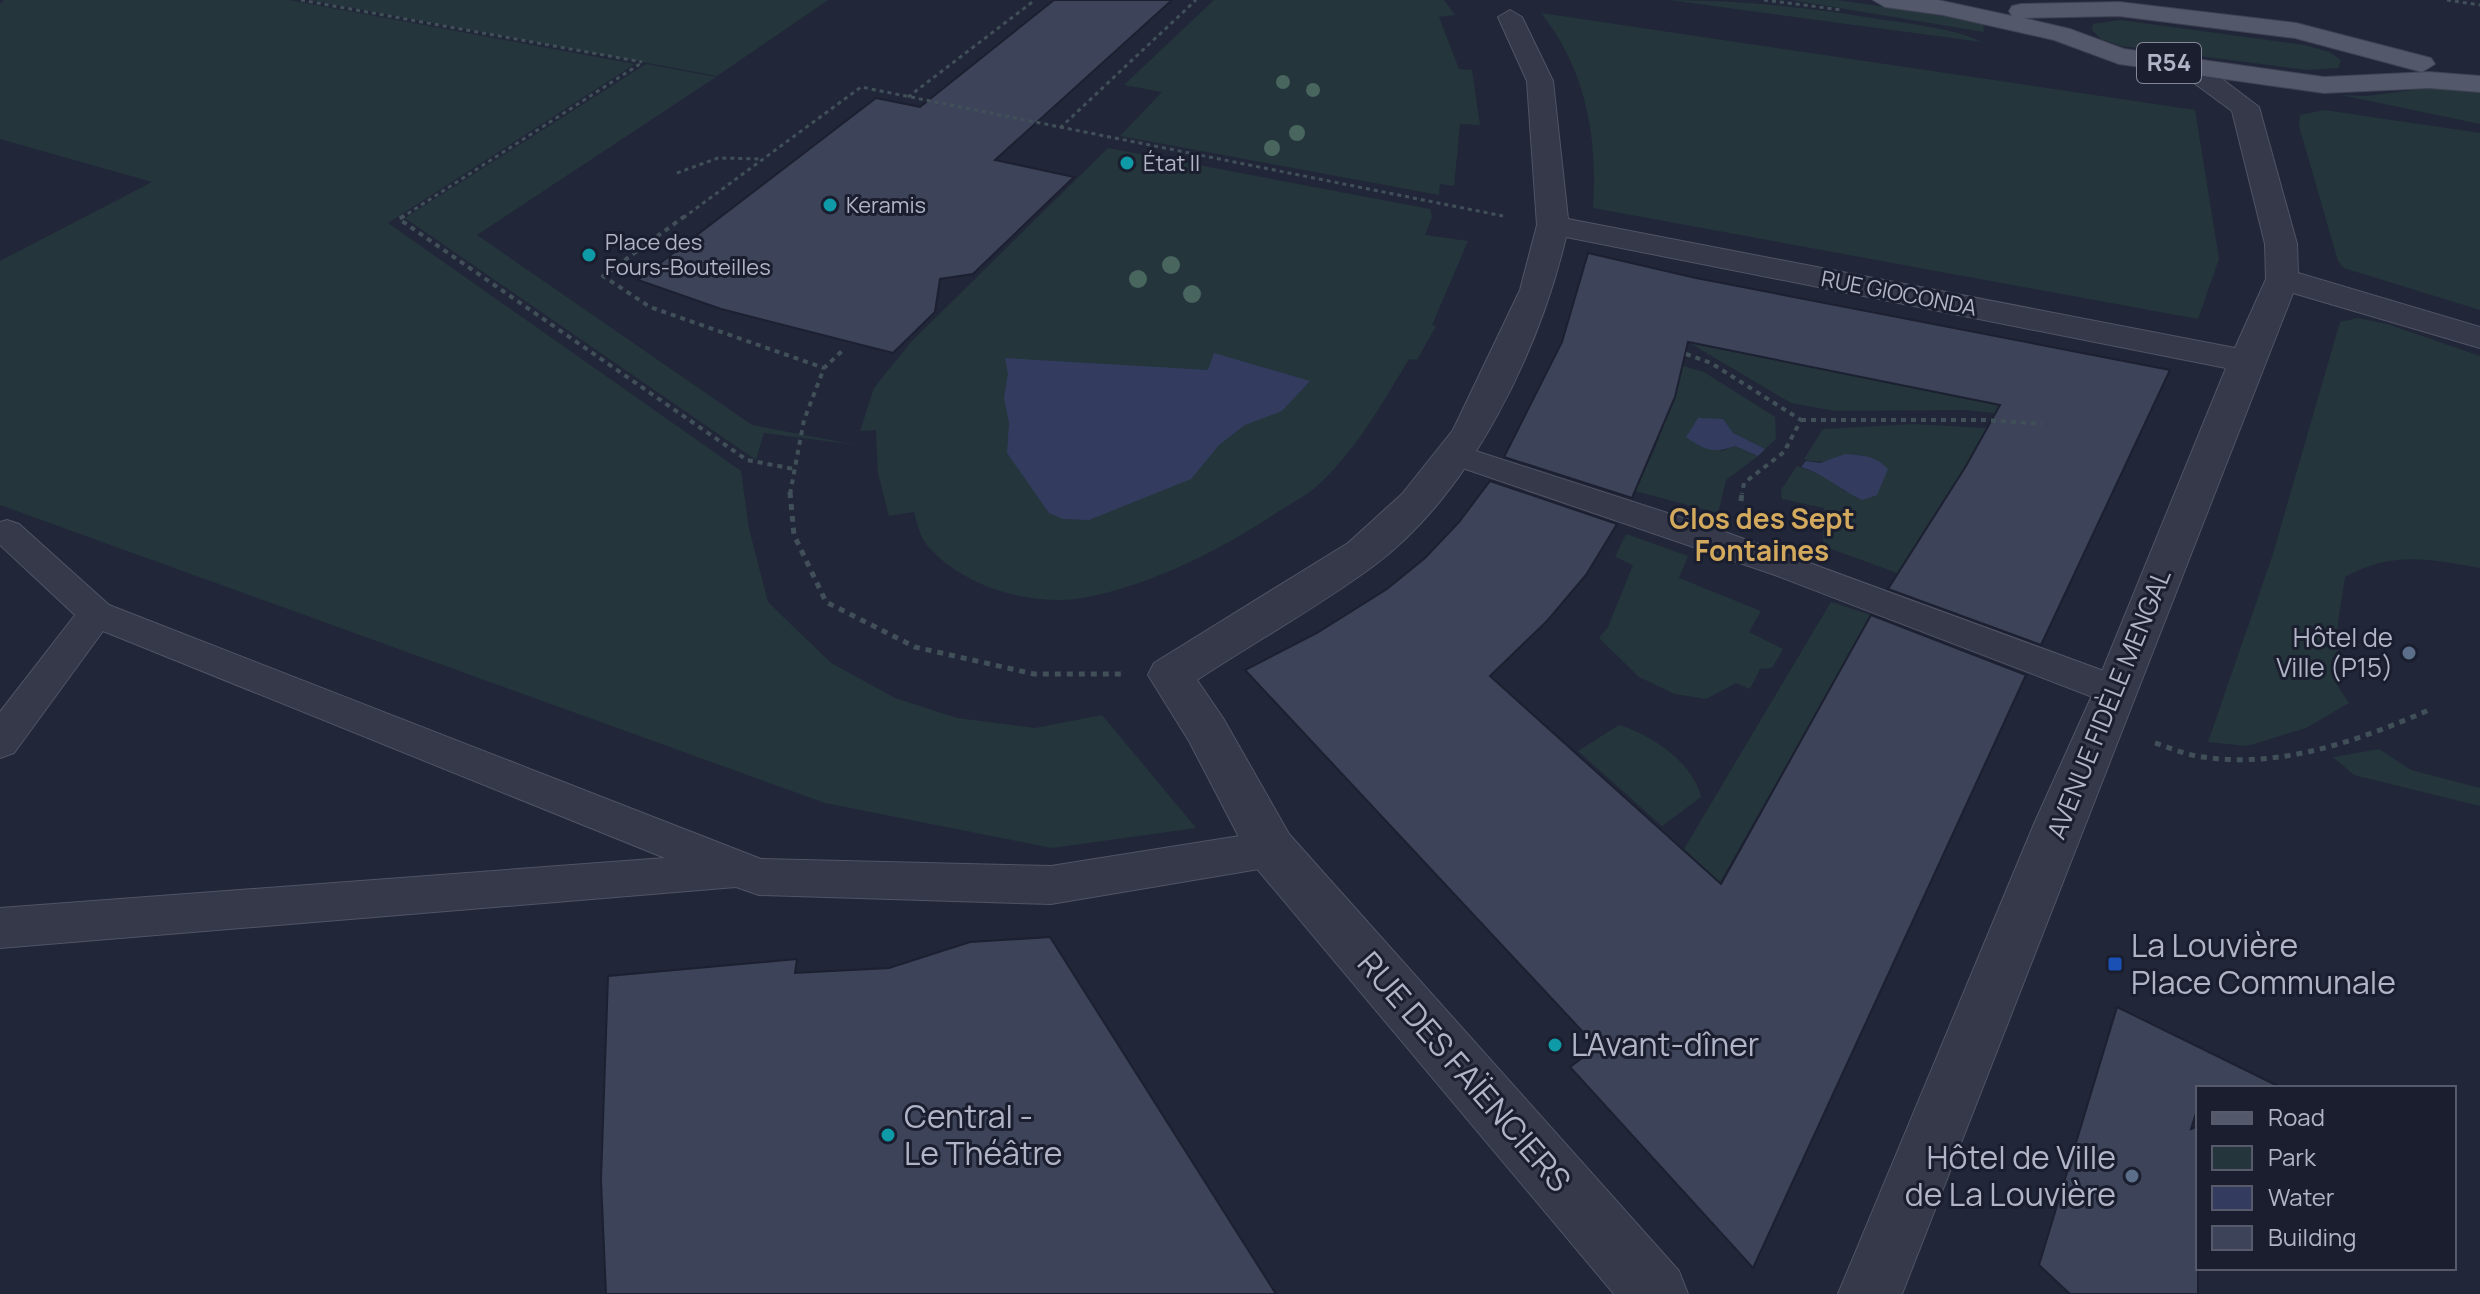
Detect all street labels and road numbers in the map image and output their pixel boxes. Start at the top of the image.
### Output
road number: R54 [2137,43,2201,83]
street label: RUE GIOCONDA [1819,263,1979,323]
street label: AVENUE FIDÈLE MENGAL [2037,563,2179,844]
street label: RUE DES FAÏENCIERS [1348,942,1581,1201]

